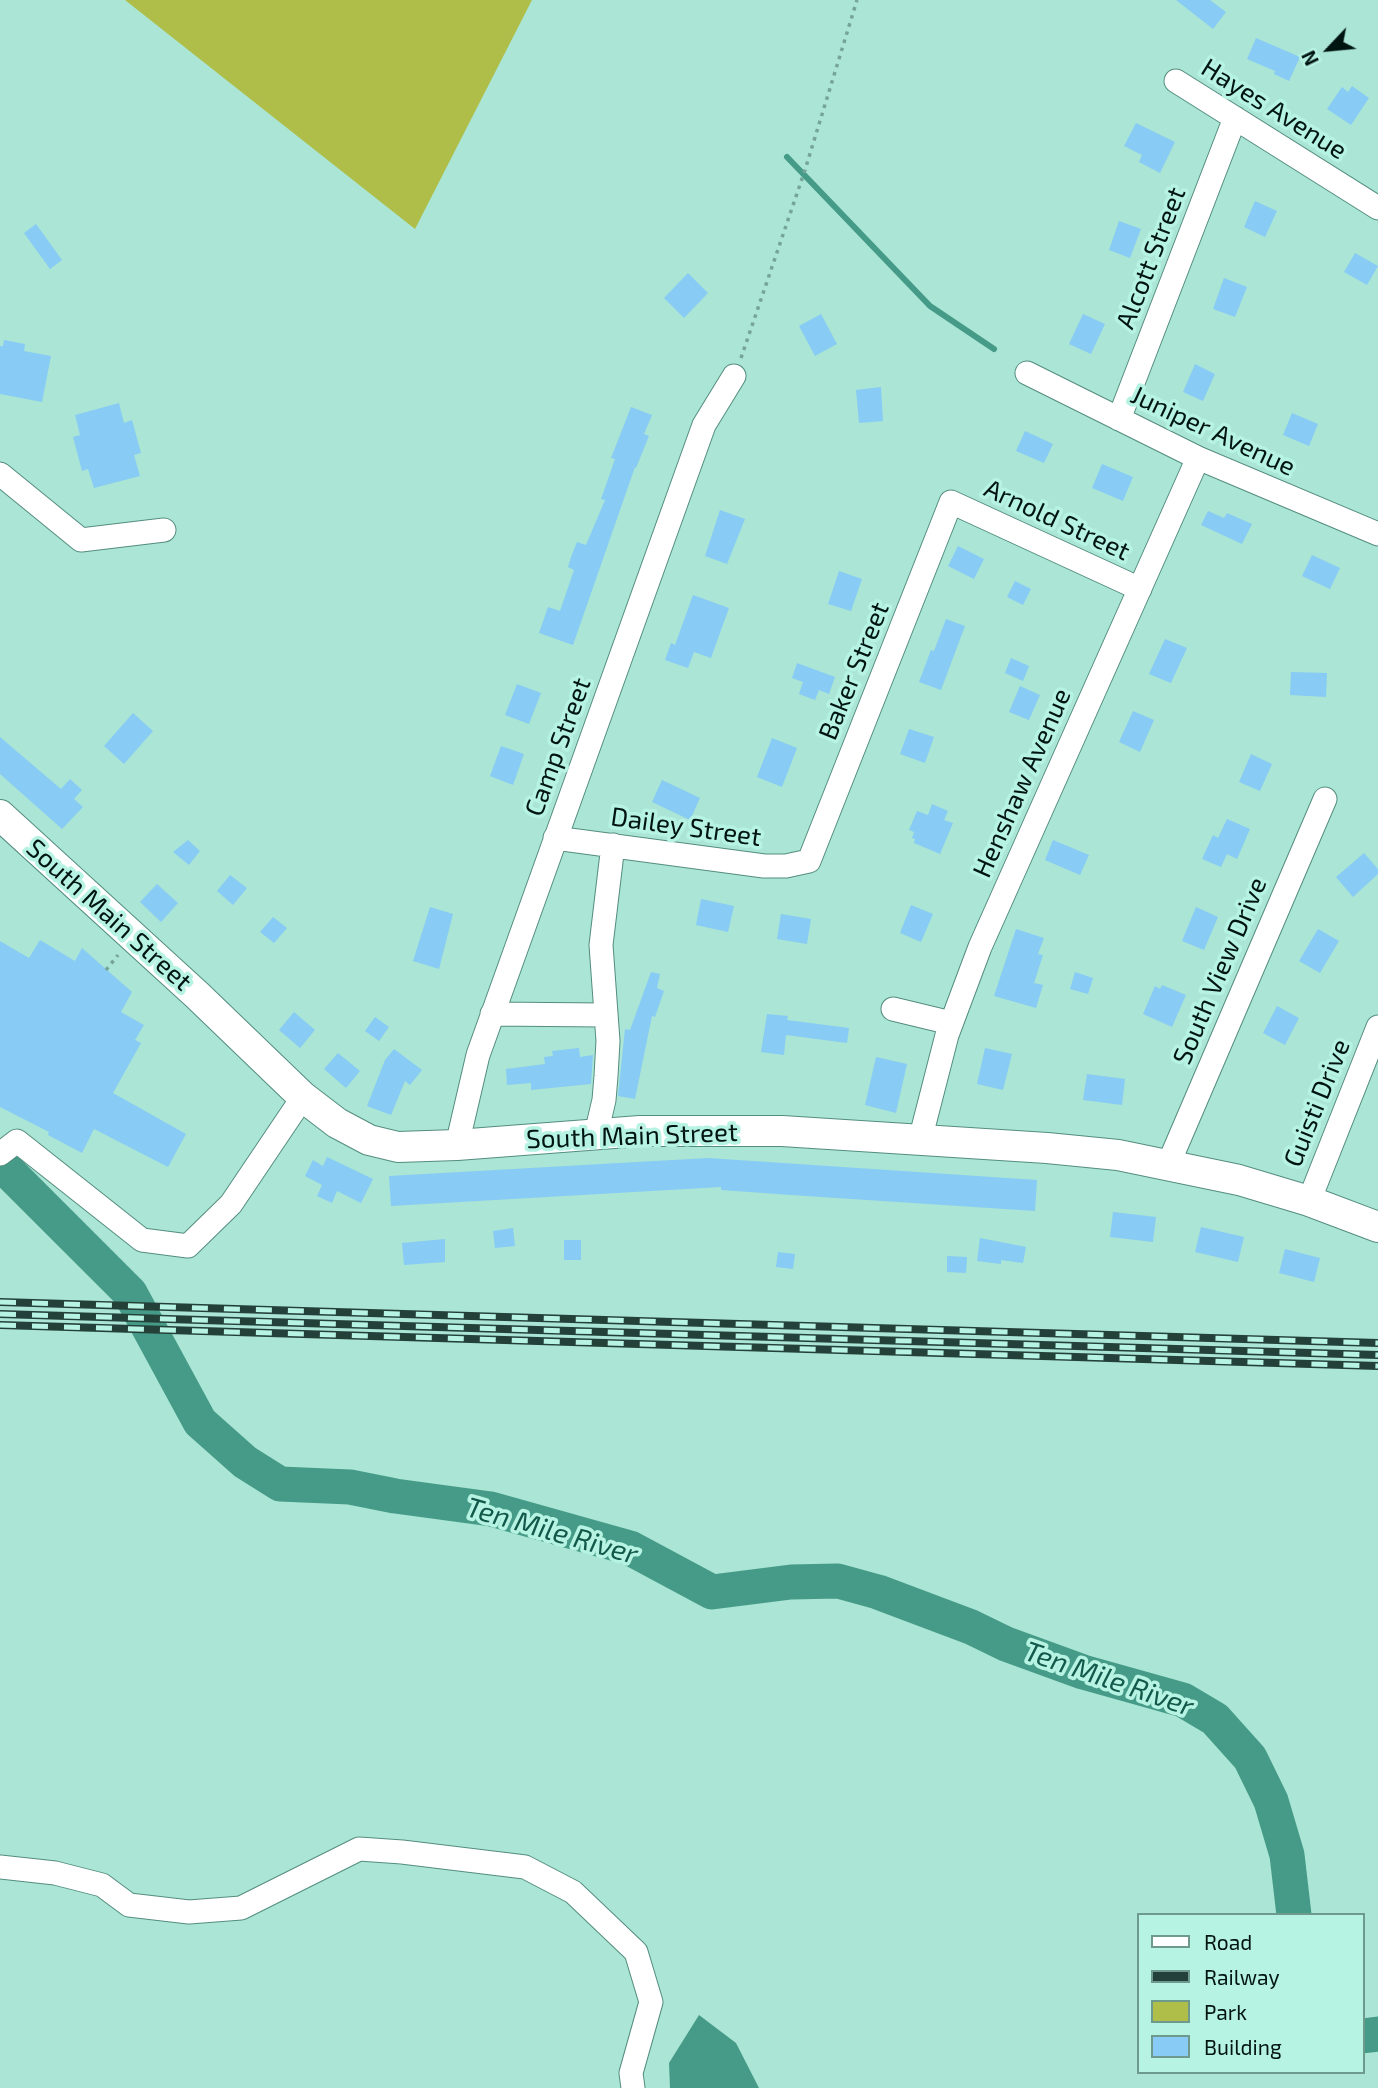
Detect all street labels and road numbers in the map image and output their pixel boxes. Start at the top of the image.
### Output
street label: Hayes Avenue [1196,52,1352,166]
street label: Alcott Street [1110,183,1192,333]
street label: Juniper Avenue [1126,379,1300,483]
street label: Arnold Street [979,473,1135,567]
street label: Baker Street [812,598,896,744]
street label: Camp Street [519,674,597,820]
street label: Henshaw Avenue [966,684,1078,882]
street label: Dailey Street [609,801,763,853]
street label: South Main Street [20,833,198,997]
street label: South View Drive [1167,873,1273,1069]
street label: Guisti Drive [1277,1035,1357,1171]
street label: South Main Street [526,1117,738,1155]

